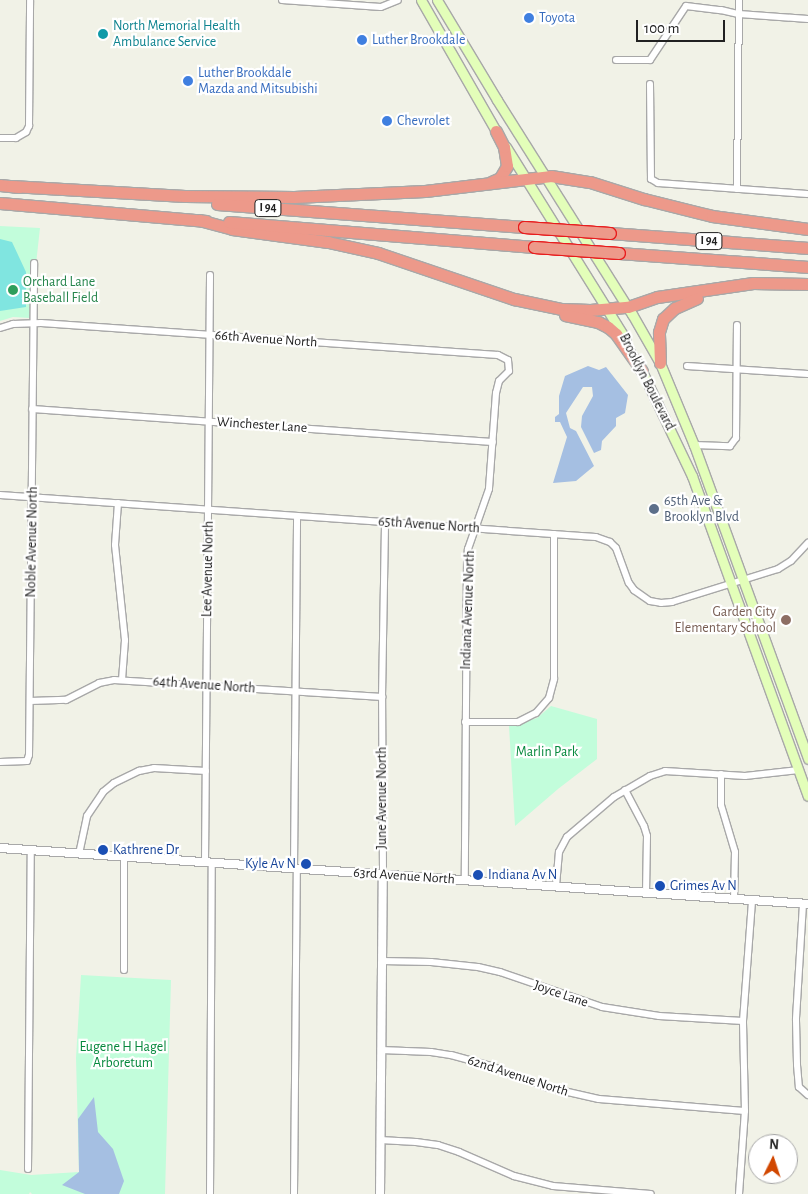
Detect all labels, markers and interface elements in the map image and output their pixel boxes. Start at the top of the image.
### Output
place label: Toyota [539,10,575,26]
scale bar [638,10,727,42]
marker: Toyota [523,12,535,24]
place label: North Memorial Health Ambulance Service [113,18,240,50]
text: 100 m [644,21,679,36]
marker: North Memorial Health Ambulance Service [97,28,109,40]
place label: Luther Brookdale [372,32,465,48]
marker: Luther Brookdale [356,34,368,46]
place label: Luther Brookdale Mazda and Mitsubishi [198,65,318,98]
marker: Luther Brookdale Mazda and Mitsubishi [182,75,194,87]
place label: Chevrolet [397,113,450,129]
marker: Chevrolet [381,115,393,127]
road number: I 94 [254,198,282,218]
road number: I 94 [695,232,723,250]
place label: Orchard Lane Baseball Field [23,274,98,306]
marker: Orchard Lane Baseball Field [7,284,19,296]
street label: 66th Avenue North [214,327,318,351]
street label: Brooklyn Boulevard [615,331,679,433]
street label: Winchester Lane [216,413,308,437]
street label: Noble Avenue North [23,486,41,598]
place label: 65th Ave & Brooklyn Blvd [664,493,739,526]
marker: 65th Ave & Brooklyn Blvd [648,503,660,515]
street label: 65th Avenue North [378,513,480,537]
street label: Lee Avenue North [199,521,217,617]
street label: Indiana Avenue North [458,550,478,670]
place label: Garden City Elementary School [675,604,776,636]
marker: Garden City Elementary School [780,614,792,626]
street label: 64th Avenue North [152,673,256,697]
park label: Marlin Park [516,744,578,760]
street label: June Avenue North [374,747,390,849]
place label: Kathrene Dr [113,842,179,858]
marker: Kathrene Dr [97,844,109,856]
place label: Kyle Av N [245,856,296,872]
marker: Kyle Av N [300,858,312,870]
street label: 63rd Avenue North [353,864,455,888]
place label: Indiana Av N [488,867,557,883]
marker: Indiana Av N [472,869,484,881]
place label: Grimes Av N [670,878,737,894]
marker: Grimes Av N [654,880,666,892]
street label: Joyce Lane [532,977,590,1011]
park label: Eugene H Hagel Arboretum [79,1039,167,1072]
street label: 62nd Avenue North [465,1052,571,1100]
north arrow [748,1134,798,1184]
text: N [769,1138,779,1152]

